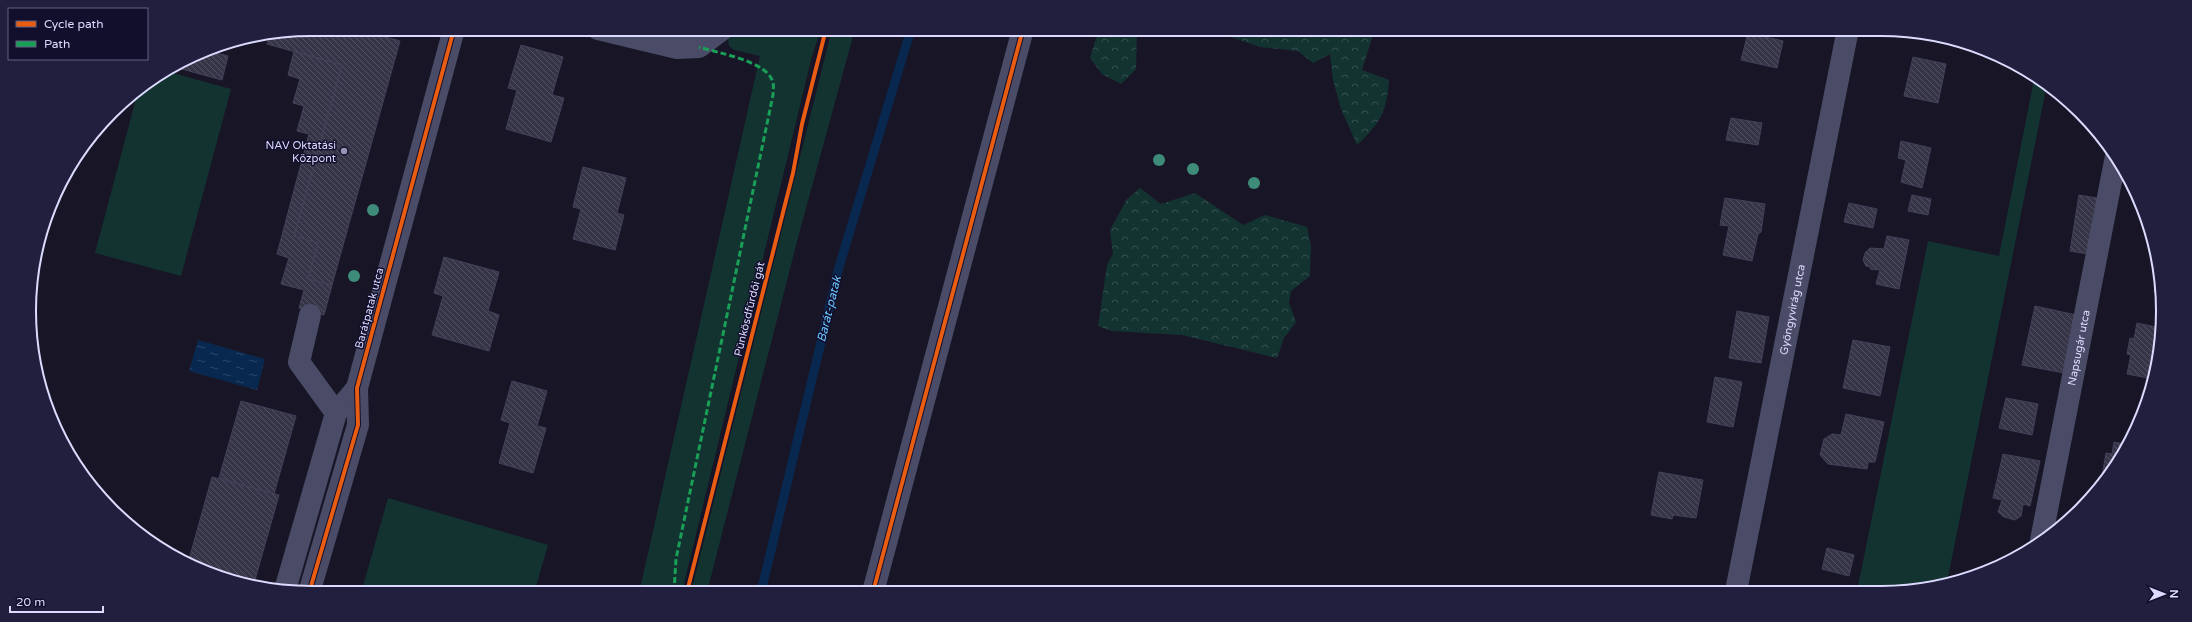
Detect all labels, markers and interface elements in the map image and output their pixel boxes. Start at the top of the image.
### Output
legend [8,8,148,60]
text: Cycle path [44,17,103,31]
text: Path [44,37,70,51]
place label: NAV Oktatási Központ [265,139,336,165]
marker: NAV Oktatási Központ [339,146,349,156]
street label: Pünkösdfürdői gát [731,261,768,358]
street label: Gyöngyvirág utca [1777,263,1808,356]
street label: Barátpatak utca [352,266,387,350]
water label: Barát-patak [814,273,844,344]
street label: Napsugár utca [2065,309,2093,387]
north arrow [2144,574,2184,614]
scale bar [10,588,103,614]
text: N [2167,590,2180,598]
text: 20 m [16,595,45,609]

